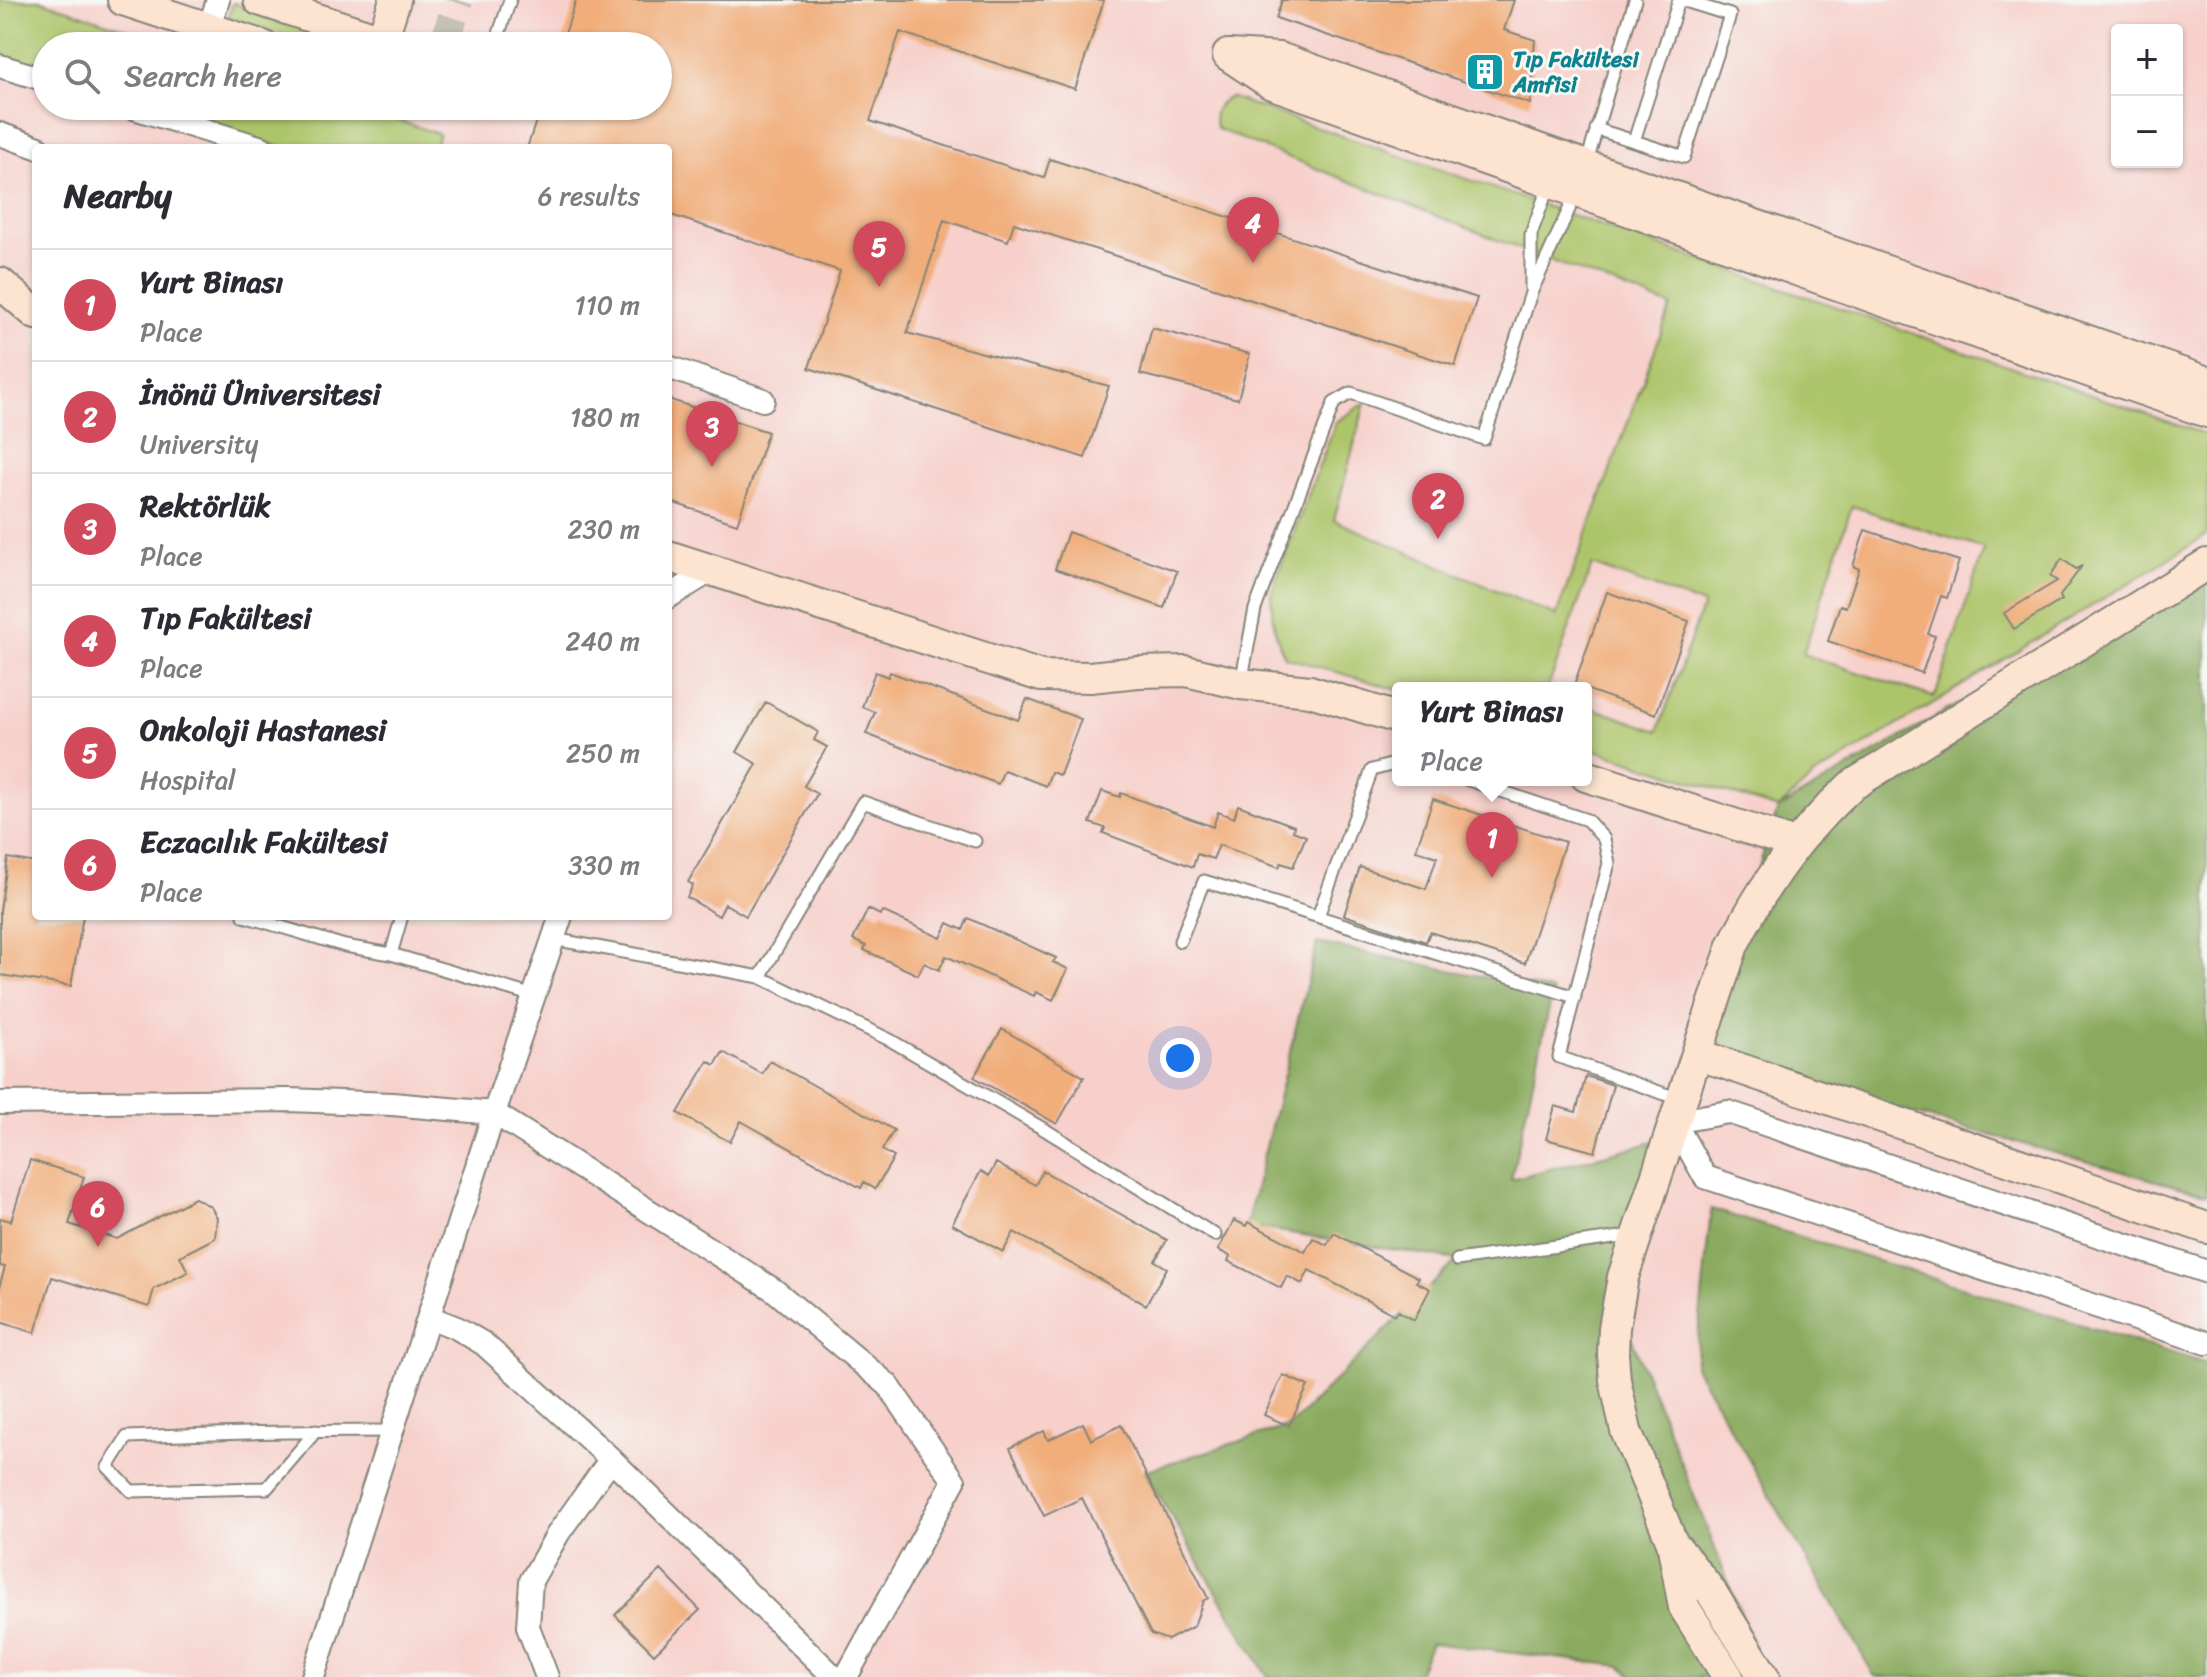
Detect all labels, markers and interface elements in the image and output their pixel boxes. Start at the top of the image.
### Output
map controls [2111,24,2183,168]
button: + [2111,24,2183,96]
search box [32,32,672,120]
place label: Tıp Fakültesi Amfisi [1512,40,1639,104]
text: Search here [124,49,282,103]
building icon: Tıp Fakültesi Amfisi [1464,51,1506,93]
icon: search [60,54,104,98]
button: − [2111,96,2183,168]
text: Nearby [64,166,172,226]
text: 6 results [538,173,640,219]
pin: 4 [1227,197,1279,263]
pin: 5 [853,221,905,287]
text: Yurt Binası [140,255,284,309]
text: 1 [84,282,96,328]
text: 110 m [575,282,640,328]
text: Place [140,309,203,355]
text: İnönü Üniversitesi [140,367,381,421]
text: 2 [82,394,98,440]
text: 180 m [570,394,640,440]
pin: 3 [686,401,738,467]
text: University [140,421,258,467]
pin: 2 [1412,473,1464,539]
text: Rektörlük [140,479,271,533]
text: 3 [83,506,97,552]
text: 230 m [568,506,640,552]
text: Place [140,533,203,579]
text: Tıp Fakültesi [140,591,311,645]
text: 4 [82,618,98,664]
text: 240 m [566,618,640,664]
text: Place [140,645,203,691]
popup [1392,682,1592,786]
text: Yurt Binası [1420,684,1564,738]
text: Onkoloji Hastanesi [140,703,386,757]
text: 5 [82,730,98,776]
text: 250 m [566,730,640,776]
text: Place [1420,738,1483,784]
text: Hospital [140,757,235,803]
pin: 1 [1466,812,1518,878]
text: Eczacılık Fakültesi [140,815,387,869]
text: 6 [83,842,97,888]
text: 330 m [568,842,640,888]
text: Place [140,869,203,915]
your location [1160,1038,1200,1078]
pin: 6 [72,1181,124,1247]

